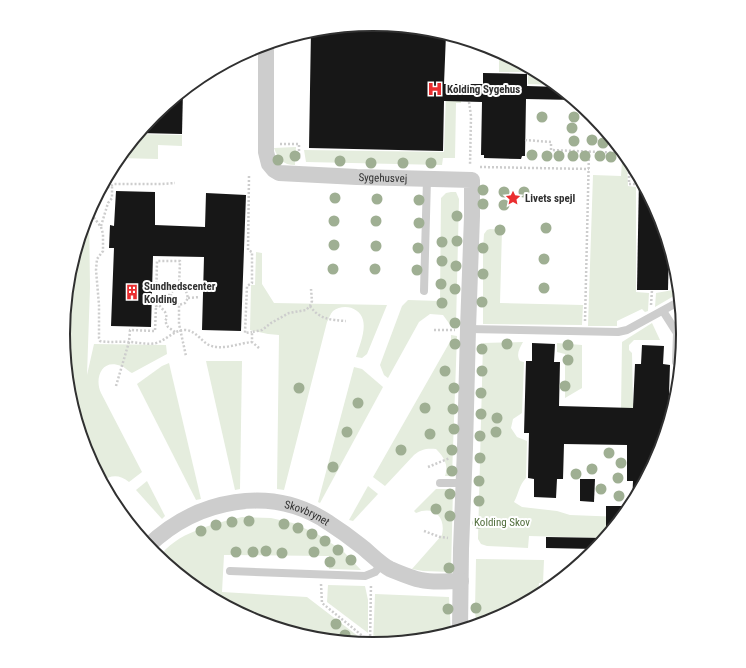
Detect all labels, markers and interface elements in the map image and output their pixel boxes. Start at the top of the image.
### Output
hospital icon: Kolding Sygehus [426,80,444,98]
place label: Kolding Sygehus [447,83,520,96]
street label: Sygehusvej [358,171,407,185]
place icon: Livets spejl [504,189,522,207]
place label: Livets spejl [525,192,575,205]
place label: Sundhedscenter Kolding [144,280,216,306]
building icon: Sundhedscenter Kolding [123,283,141,301]
street label: Skovbrynet [283,498,332,528]
park label: Kolding Skov [474,516,530,529]

